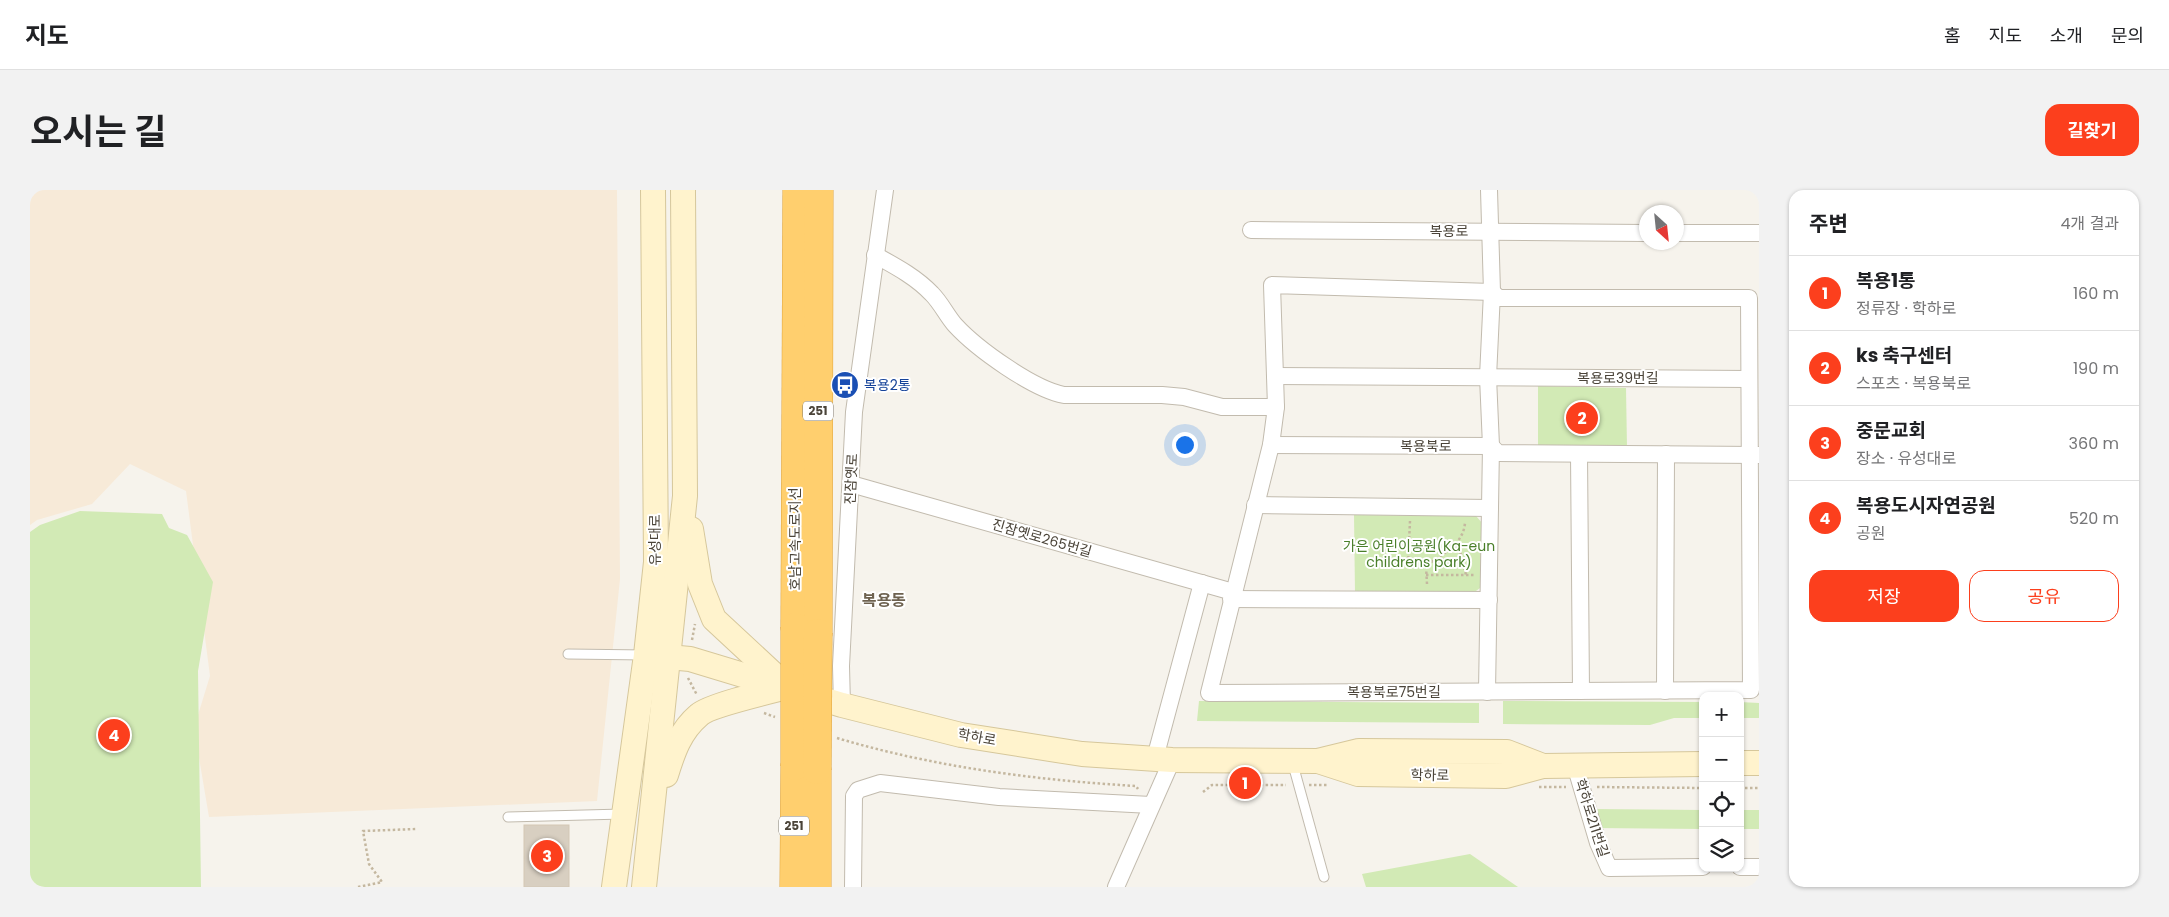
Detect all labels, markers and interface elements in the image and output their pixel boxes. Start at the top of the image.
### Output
text: 지도 [25,19,69,52]
text: 홈 [1944,23,1961,48]
text: 지도 [1989,23,2022,48]
text: 소개 [2050,23,2083,48]
text: 문의 [2111,23,2144,48]
button: 길찾기 [2045,104,2139,156]
text: 오시는 길 [30,107,166,156]
north arrow [1639,205,1684,250]
text: 주변 [1809,209,1848,238]
text: 4개 결과 [2061,212,2119,235]
street label: 복용로 [1430,221,1468,241]
text: 복용1통 [1856,267,1916,294]
text: 1 [1822,282,1828,305]
text: 160 m [2073,282,2119,305]
text: 정류장 · 학하로 [1856,297,1956,320]
text: ks 축구센터 [1856,342,1952,369]
text: 2 [1820,357,1830,380]
text: 190 m [2073,357,2119,380]
street label: 복용로39번길 [1577,368,1659,388]
bus stop icon: 복용2통 [830,370,860,400]
text: 스포츠 · 복용북로 [1856,372,1971,395]
place label: 복용2통 [864,375,911,395]
pin: 2 [1566,399,1598,437]
road number: 251 [803,402,833,420]
text: 중문교회 [1856,417,1926,444]
your location [1172,432,1198,458]
text: 3 [1820,432,1830,455]
text: 360 m [2069,432,2119,455]
street label: 복용북로 [1400,436,1452,456]
text: 장소 · 유성대로 [1856,447,1956,470]
street label: 진잠옛로 [840,453,862,505]
street label: 호남고속도로지선 [785,487,805,591]
text: 복용도시자연공원 [1856,492,1996,519]
text: 4 [1820,507,1830,530]
text: 520 m [2069,507,2119,530]
street label: 유성대로 [645,514,665,566]
street label: 진잠옛로265번길 [990,514,1094,562]
text: 공원 [1856,522,1885,545]
park label: 가은 어린이공원(Ka-eun childrens park) [1343,536,1495,572]
button: 저장 [1809,570,1959,622]
button: 공유 [1969,570,2119,622]
district label: 복용동 [862,589,906,612]
street label: 복용북로75번길 [1347,682,1441,702]
map controls [1699,692,1744,872]
button: + [1699,692,1744,737]
pin: 4 [98,716,130,754]
street label: 학하로 [956,724,998,750]
button: − [1699,737,1744,782]
pin: 1 [1229,764,1261,802]
street label: 학하로 [1411,765,1450,785]
street label: 학하로211번길 [1570,776,1614,860]
button: locate [1699,782,1744,827]
road number: 251 [779,816,809,836]
button: layers [1699,827,1744,872]
pin: 3 [531,837,563,875]

